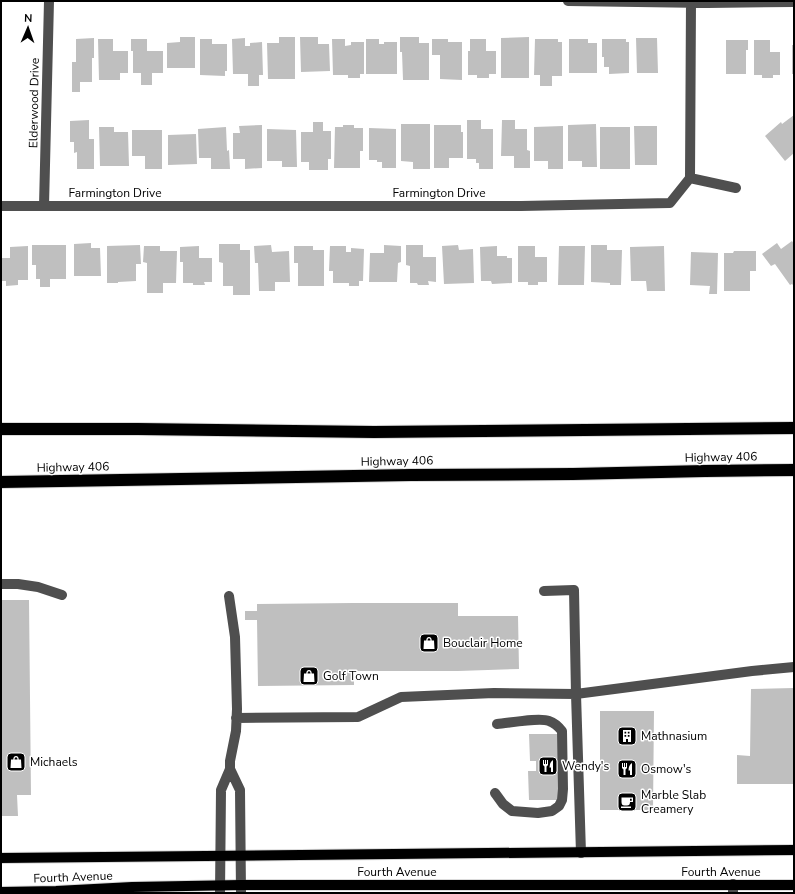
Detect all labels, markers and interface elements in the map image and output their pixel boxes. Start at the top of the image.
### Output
north arrow [8,8,48,48]
text: N [24,11,33,26]
street label: Elderwood Drive [25,58,43,148]
street label: Farmington Drive [68,185,162,201]
street label: Farmington Drive [392,185,486,201]
street label: Highway 406 [684,448,758,466]
street label: Highway 406 [360,452,434,470]
street label: Highway 406 [36,458,110,476]
shop icon: Bouclair Home [418,632,440,654]
place label: Bouclair Home [443,635,523,651]
shop icon: Golf Town [298,665,320,687]
place label: Golf Town [323,668,379,684]
building icon: Mathnasium [616,725,638,747]
place label: Mathnasium [641,728,707,744]
shop icon: Michaels [5,751,27,773]
place label: Michaels [30,754,78,770]
restaurant icon: Wendy's [537,755,559,777]
place label: Wendy's [562,758,610,774]
restaurant icon: Osmow's [616,758,638,780]
place label: Osmow's [641,761,692,777]
place label: Marble Slab Creamery [641,787,706,817]
cafe icon: Marble Slab Creamery [616,791,638,813]
street label: Fourth Avenue [357,864,437,880]
street label: Fourth Avenue [681,864,761,880]
street label: Fourth Avenue [33,868,113,886]

